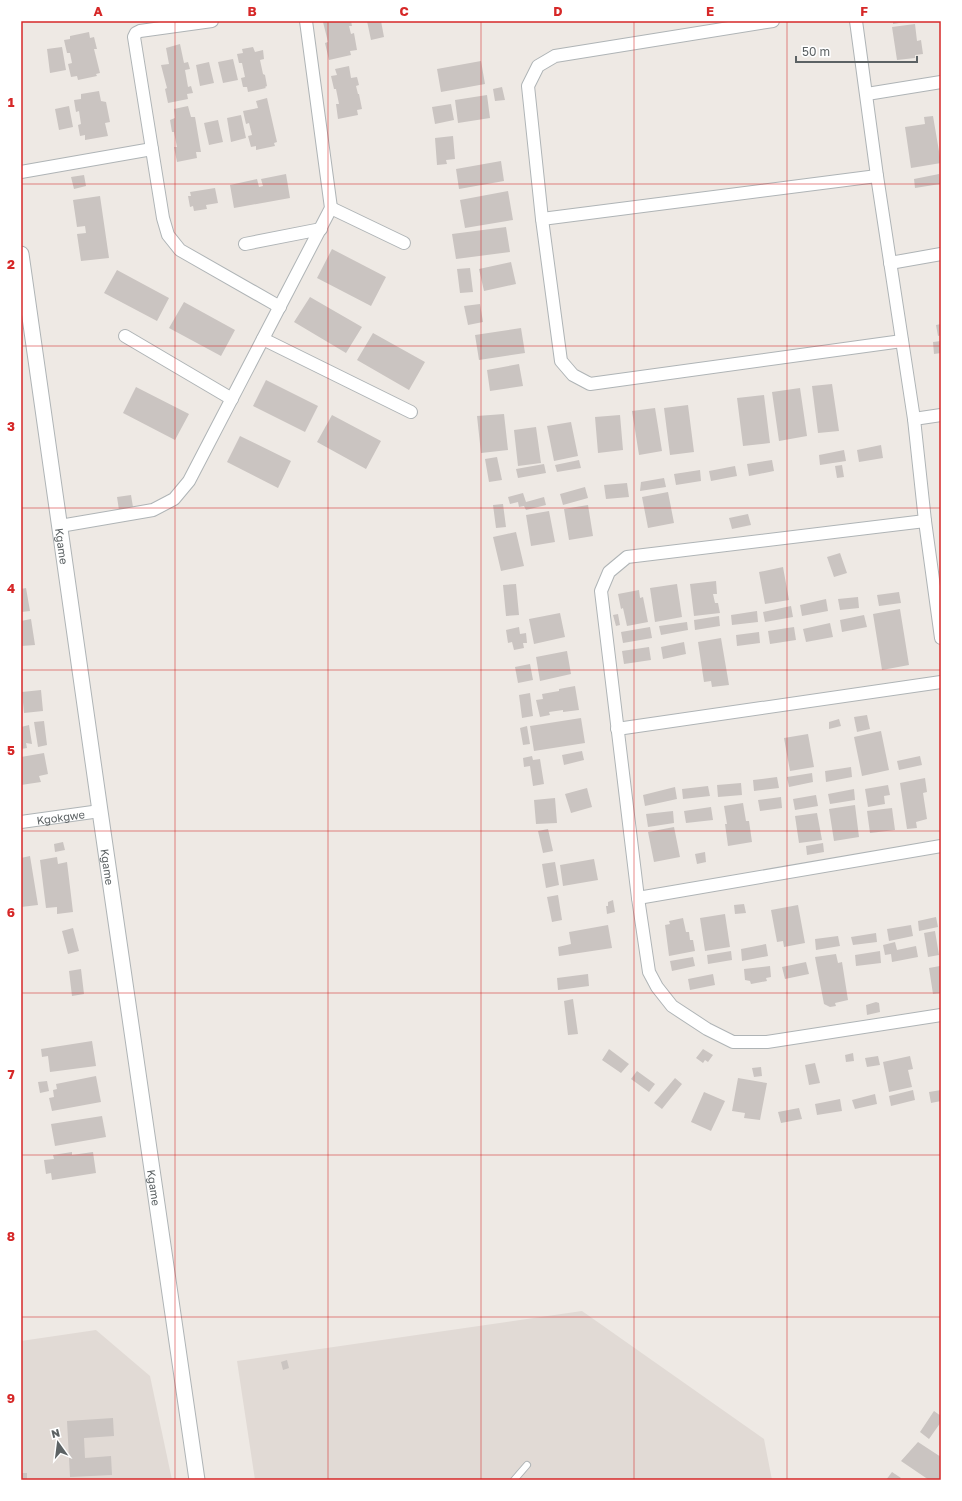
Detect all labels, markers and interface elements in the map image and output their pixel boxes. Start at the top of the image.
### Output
text: A [93,3,103,19]
text: B [247,3,257,19]
text: C [399,3,409,19]
text: D [553,3,563,19]
text: E [706,3,714,19]
text: F [860,3,868,19]
scale bar [796,38,917,64]
text: 50 m [802,44,830,59]
text: 1 [8,94,15,110]
text: 2 [7,256,15,272]
text: 3 [7,418,15,434]
street label: Kgame [53,527,71,565]
text: 4 [7,580,15,596]
text: 5 [7,742,15,758]
street label: Kgokgwe [36,807,86,826]
street label: Kgame [99,848,117,886]
text: 6 [7,904,15,920]
text: 7 [7,1066,15,1082]
street label: Kgame [146,1168,164,1206]
text: 8 [7,1228,15,1244]
text: 9 [7,1390,15,1406]
north arrow [38,1423,78,1463]
text: N [50,1425,61,1440]

